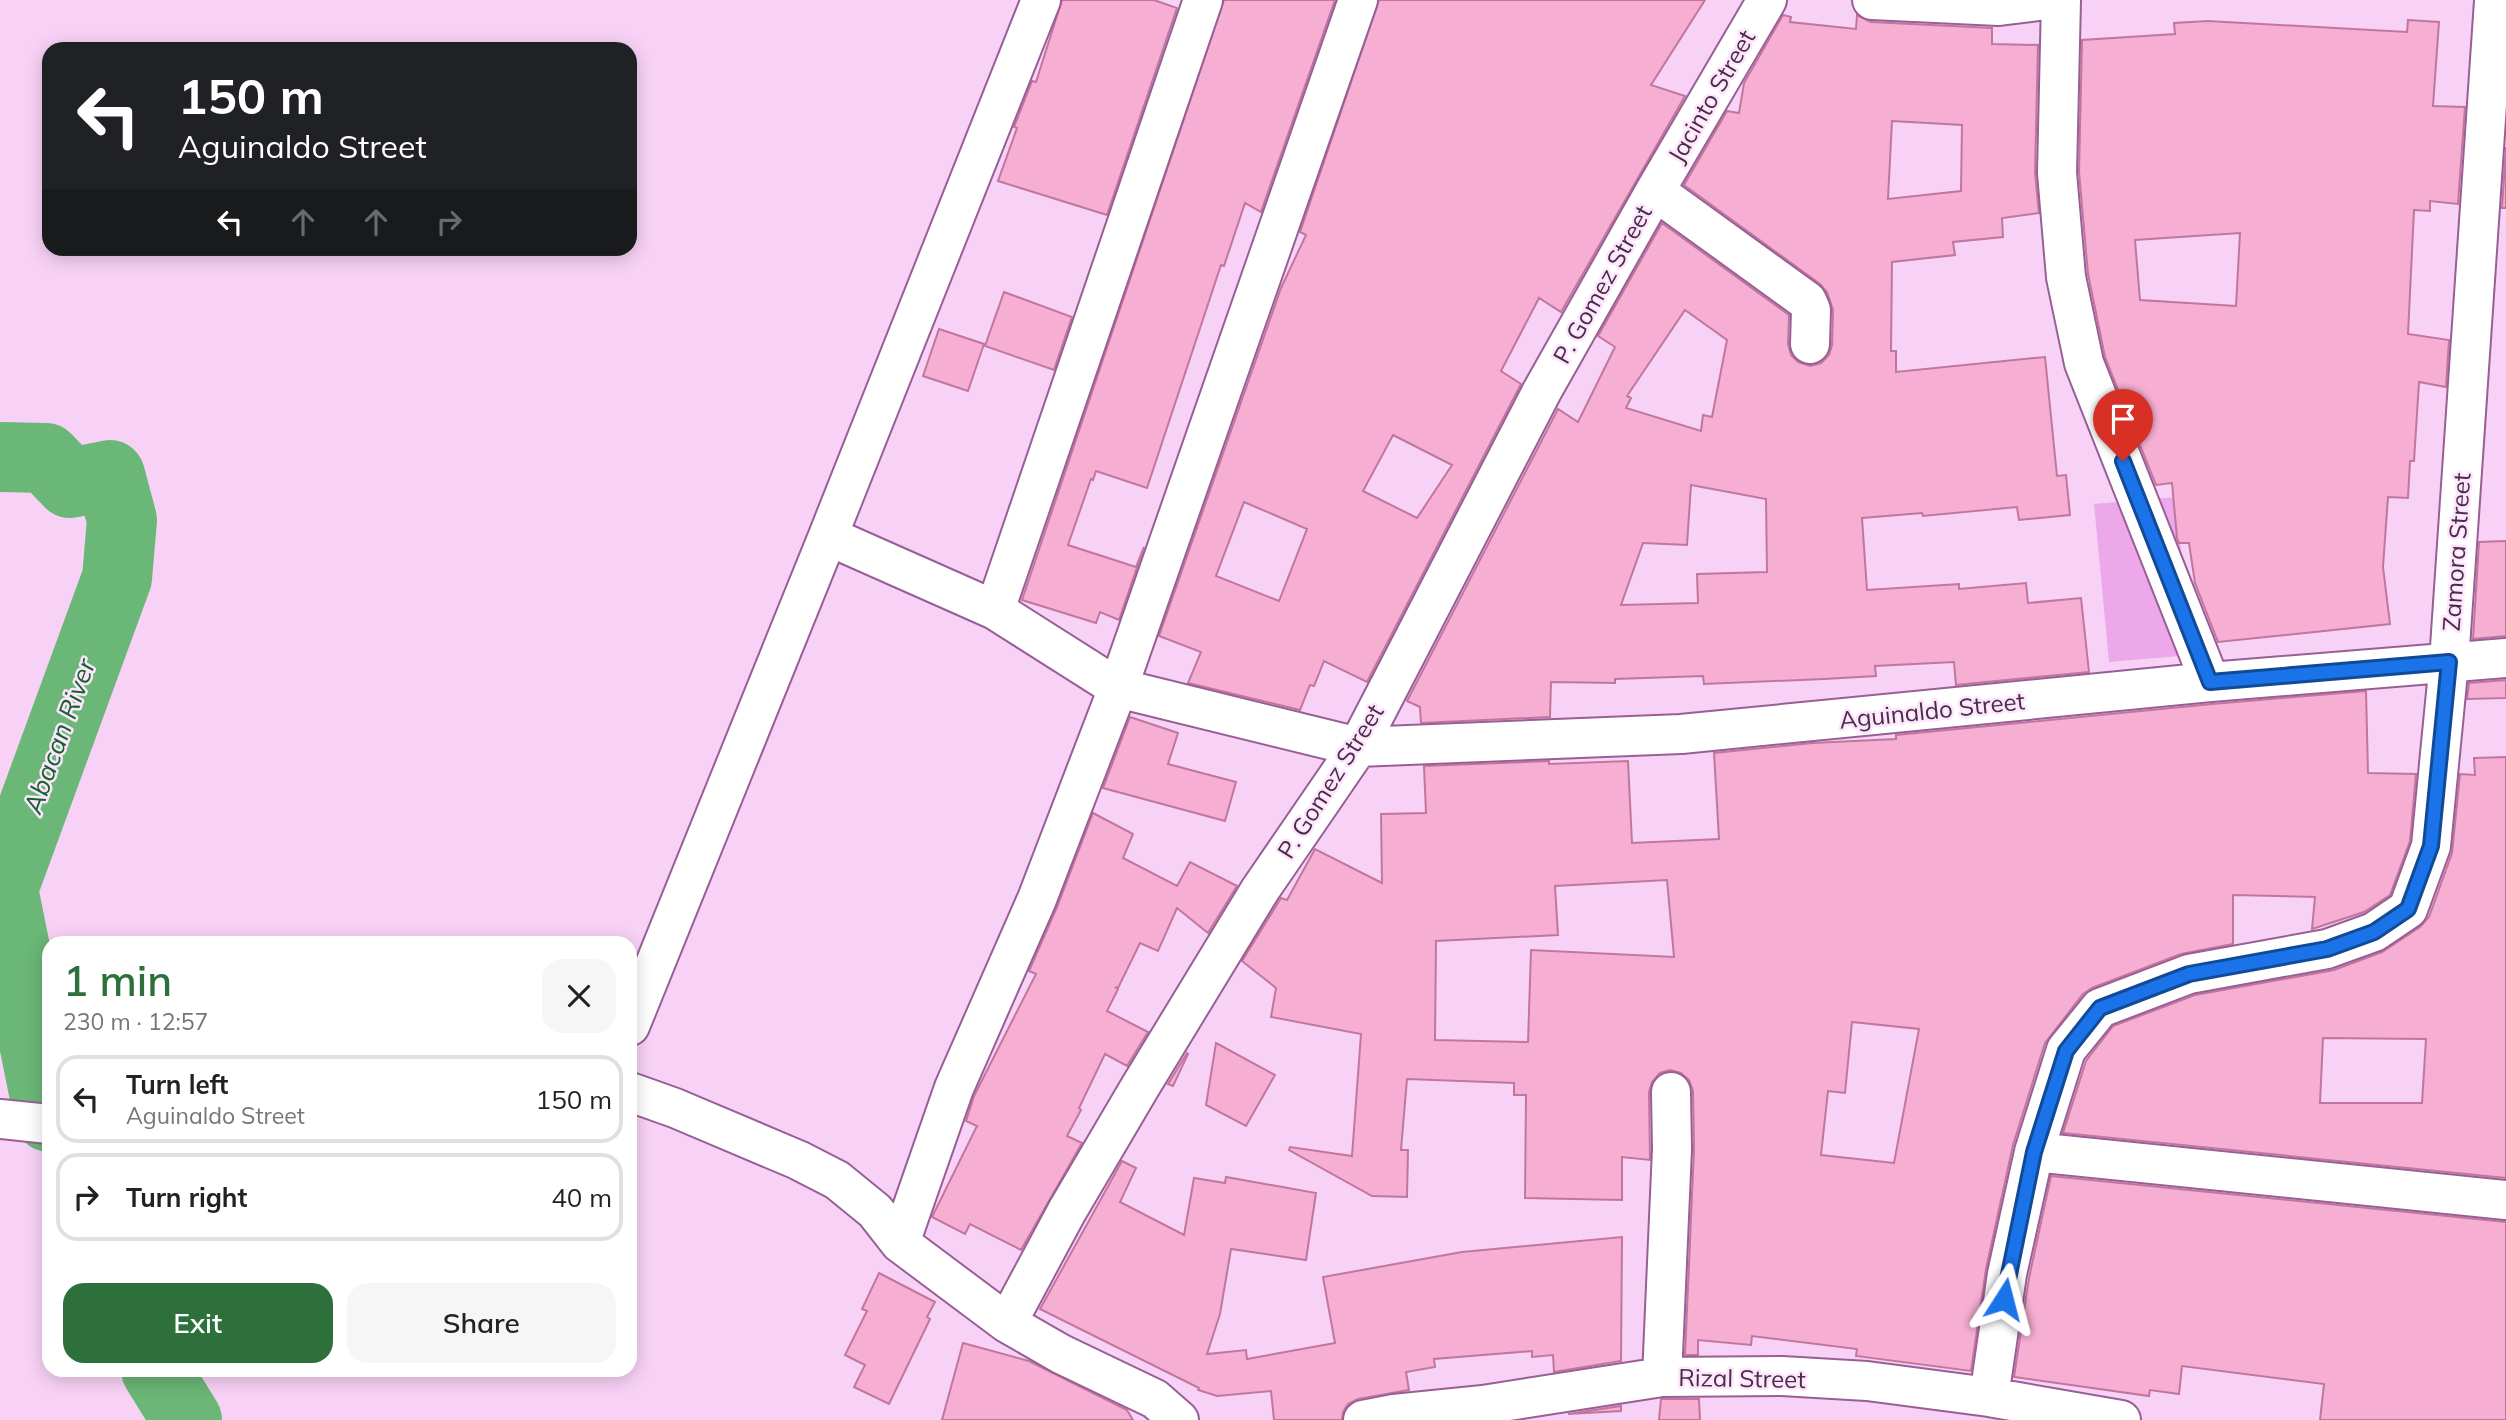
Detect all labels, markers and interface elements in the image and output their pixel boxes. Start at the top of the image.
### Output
street label: Jacinto Street [1661,24,1761,168]
text: 150 m [178,65,324,126]
icon: left [63,70,154,161]
text: Aguinaldo Street [178,126,427,166]
street label: P. Gomez Street [1546,200,1658,368]
icon: left [211,203,249,241]
icon: ahead [284,203,322,241]
icon: ahead [357,203,395,241]
icon: right [430,203,468,241]
pin [2093,389,2153,461]
icon: arrive [2104,400,2142,438]
street label: Zamora Street [2435,472,2477,632]
water label: Abacan River [15,653,103,819]
street label: Aguinaldo Street [1838,685,2026,735]
street label: P. Gomez Street [1271,698,1389,864]
text: 1 min [63,954,172,1007]
button: close [542,959,616,1033]
text: 230 m · 12:57 [63,1007,208,1036]
text: Turn left [126,1068,228,1101]
icon: left [67,1080,105,1118]
text: 150 m [536,1083,612,1116]
text: Aguinaldo Street [126,1101,305,1130]
icon: right [67,1178,105,1216]
text: Turn right [126,1181,247,1214]
text: 40 m [551,1181,612,1214]
position arrow [1967,1262,2041,1336]
button: Exit [63,1283,333,1363]
button: Share [347,1283,616,1363]
street label: Rizal Street [1678,1362,1806,1394]

